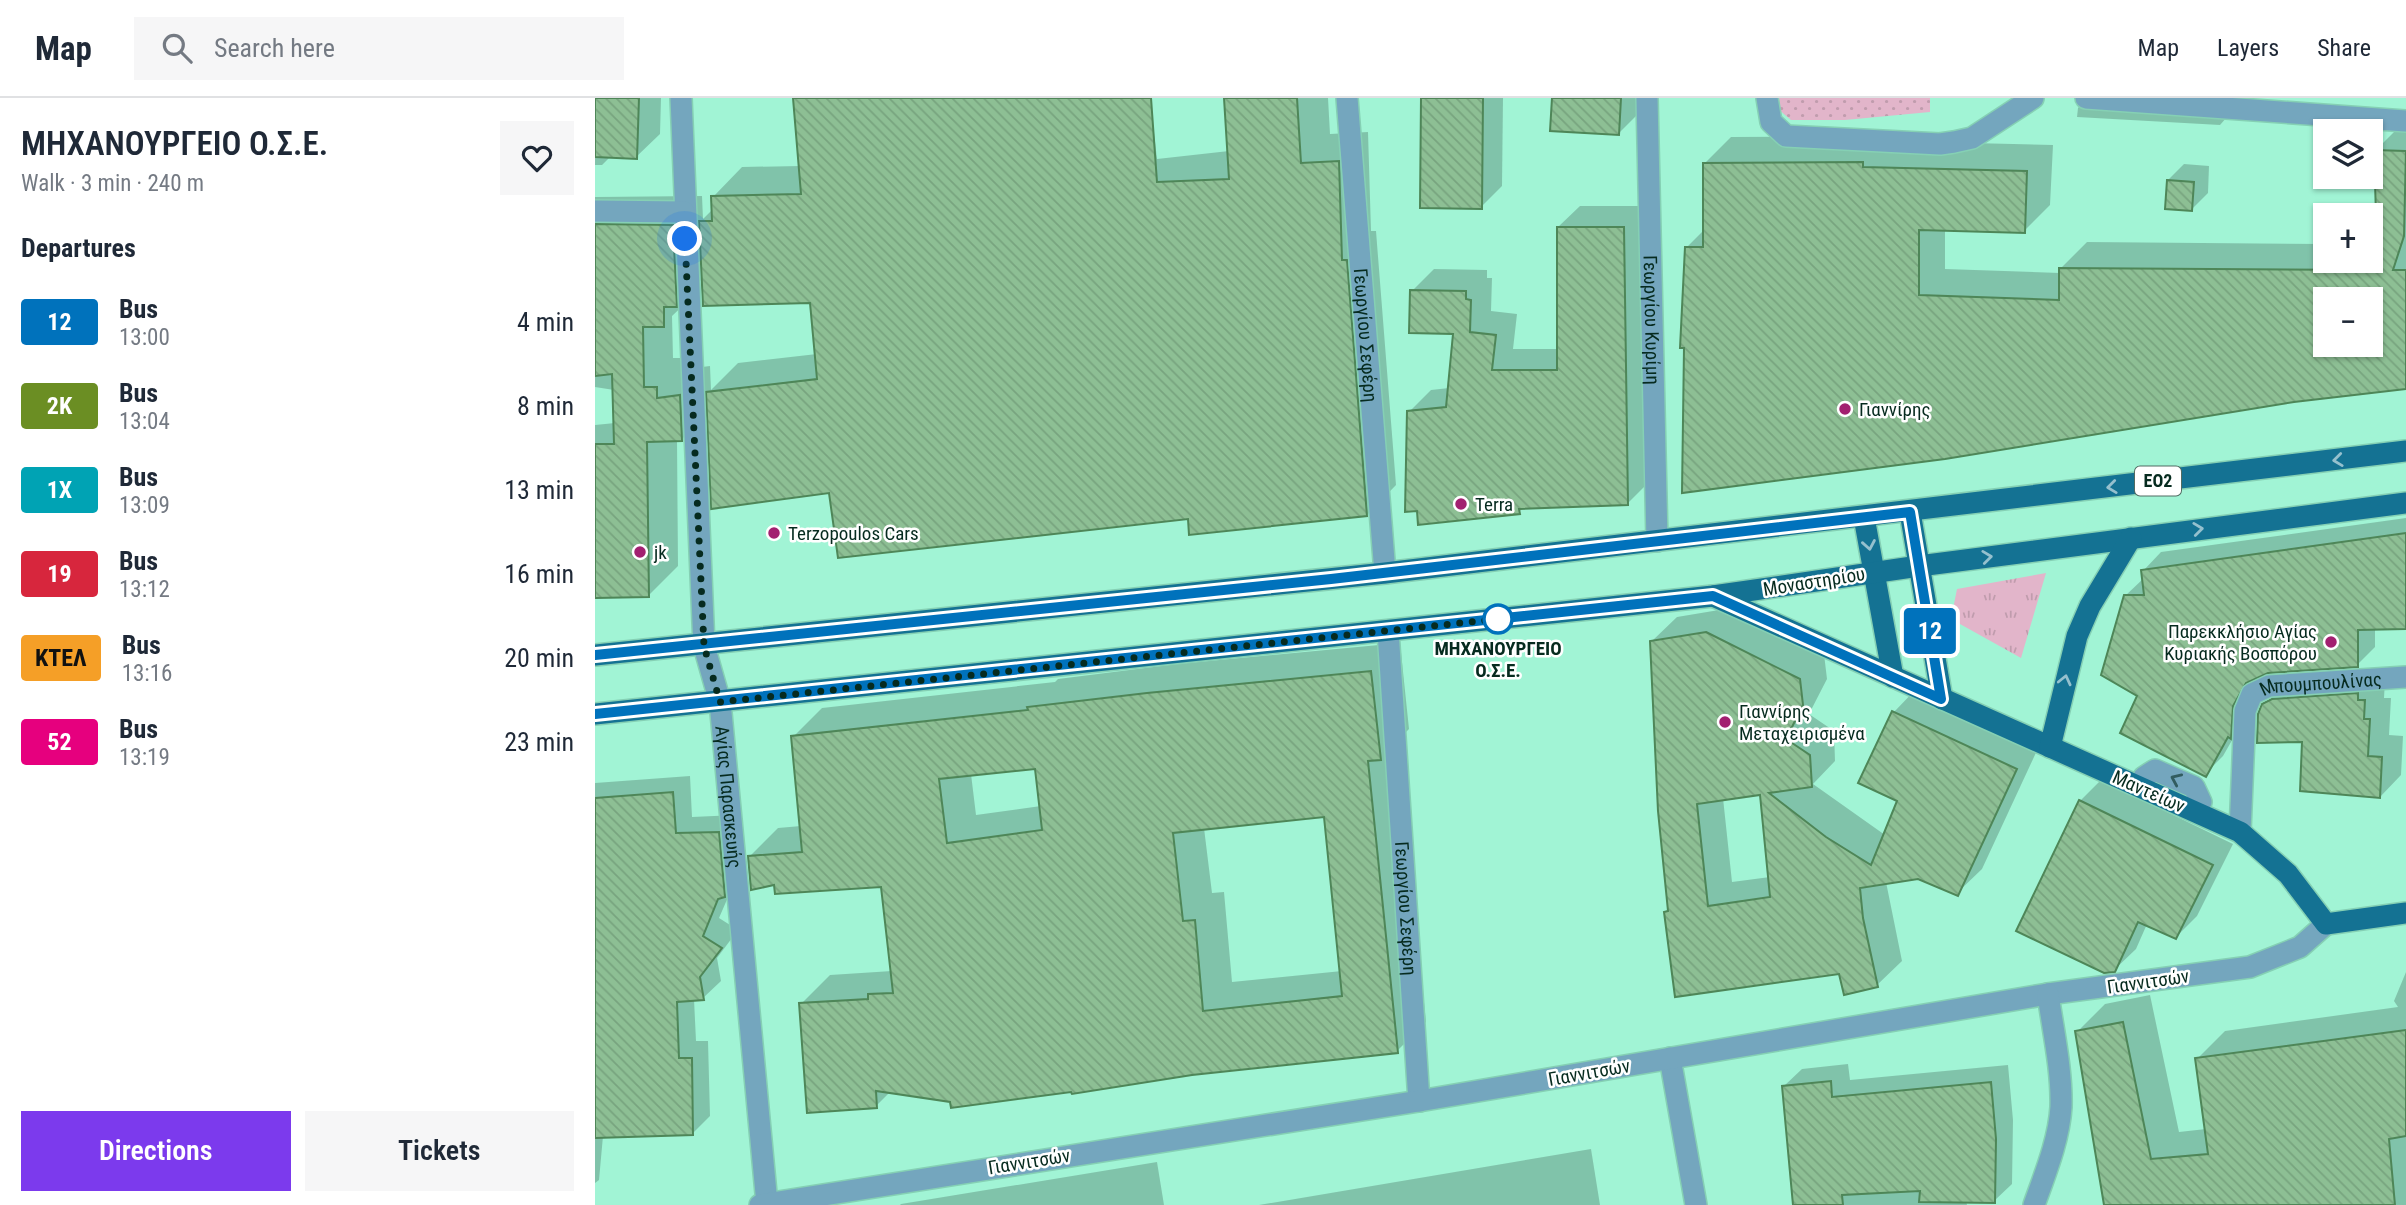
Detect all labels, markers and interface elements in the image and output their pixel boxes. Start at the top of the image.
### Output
search box [134,17,624,80]
text: Map [35,29,92,68]
icon: search [158,29,196,67]
text: Search here [214,33,335,63]
text: Map [2138,34,2179,62]
text: Layers [2217,34,2279,62]
text: Share [2317,34,2371,62]
map controls [2313,119,2383,357]
button: layers [2313,119,2383,189]
button: heart [500,121,574,195]
text: ΜΗΧΑΝΟΥΡΓΕΙΟ Ο.Σ.Ε. [21,124,328,163]
text: Walk · 3 min · 240 m [21,170,204,197]
button: + [2313,203,2383,273]
your location [667,221,702,256]
text: Departures [21,233,136,263]
street label: Γεωργίου Κυρίμη [1639,255,1664,385]
street label: Γεωργίου Σεφέρη [1349,267,1382,403]
button: − [2313,287,2383,357]
text: Bus [119,294,158,324]
text: 4 min [517,307,574,337]
text: 12 [47,308,72,336]
text: 13:00 [119,324,170,351]
text: Bus [119,378,158,408]
text: 8 min [517,391,574,421]
text: 2Κ [47,392,72,420]
place label: Γιαννίρης [1859,398,1931,421]
marker: Γιαννίρης [1837,401,1853,417]
text: 13:04 [119,408,170,435]
one-way arrow [2332,452,2344,467]
text: Bus [119,462,158,492]
road number: ΕΟ2 [2135,466,2181,496]
text: 13 min [504,475,574,505]
text: 1Χ [47,476,72,504]
one-way arrow [2107,479,2118,494]
text: 13:09 [119,492,170,519]
place label: Terra [1475,493,1513,516]
marker: Terra [1453,496,1469,512]
place label: Terzopoulos Cars [788,522,919,545]
one-way arrow [2192,522,2204,537]
marker: Terzopoulos Cars [766,525,782,541]
one-way arrow [1860,538,1875,550]
place label: jk [653,541,667,564]
marker: jk [632,544,648,560]
text: Bus [119,546,158,576]
one-way arrow [1981,549,1993,564]
text: 16 min [504,559,574,589]
text: 19 [47,560,72,588]
street label: Μοναστηρίου [1761,562,1867,601]
text: 13:12 [119,576,170,603]
marker: ΜΗΧΑΝΟΥΡΓΕΙΟ Ο.Σ.Ε. [1483,604,1513,634]
line badge: 12 [1899,608,1961,654]
text: 12 [1918,617,1942,645]
place label: Παρεκκλήσιο Αγίας Κυριακής Βοσπόρου [2164,620,2317,665]
text: Bus [122,630,161,660]
marker: Παρεκκλήσιο Αγίας Κυριακής Βοσπόρου [2323,634,2339,650]
place label: ΜΗΧΑΝΟΥΡΓΕΙΟ Ο.Σ.Ε. [1434,637,1562,682]
text: 20 min [504,643,574,673]
text: ΚΤΕΛ [35,644,87,672]
text: 13:16 [122,660,172,687]
street label: Μπουμπουλίνας [2256,668,2382,701]
one-way arrow [2057,674,2071,686]
place label: Γιαννίρης Μεταχειρισμένα [1739,700,1865,745]
text: Bus [119,714,158,744]
marker: Γιαννίρης Μεταχειρισμένα [1717,714,1733,730]
street label: Αγίας Παρασκευής [710,725,746,869]
text: 23 min [504,727,574,757]
text: 52 [47,728,72,756]
text: 13:19 [119,744,170,771]
street label: Μαντείων [2109,765,2189,818]
one-way arrow [2171,773,2183,787]
street label: Γεωργίου Σεφέρη [1390,841,1422,976]
street label: Γιαννιτσών [2106,964,2191,999]
street label: Γιαννιτσών [1546,1054,1632,1091]
button: Directions [21,1111,291,1191]
button: Tickets [305,1111,574,1191]
street label: Γιαννιτσών [986,1144,1072,1179]

